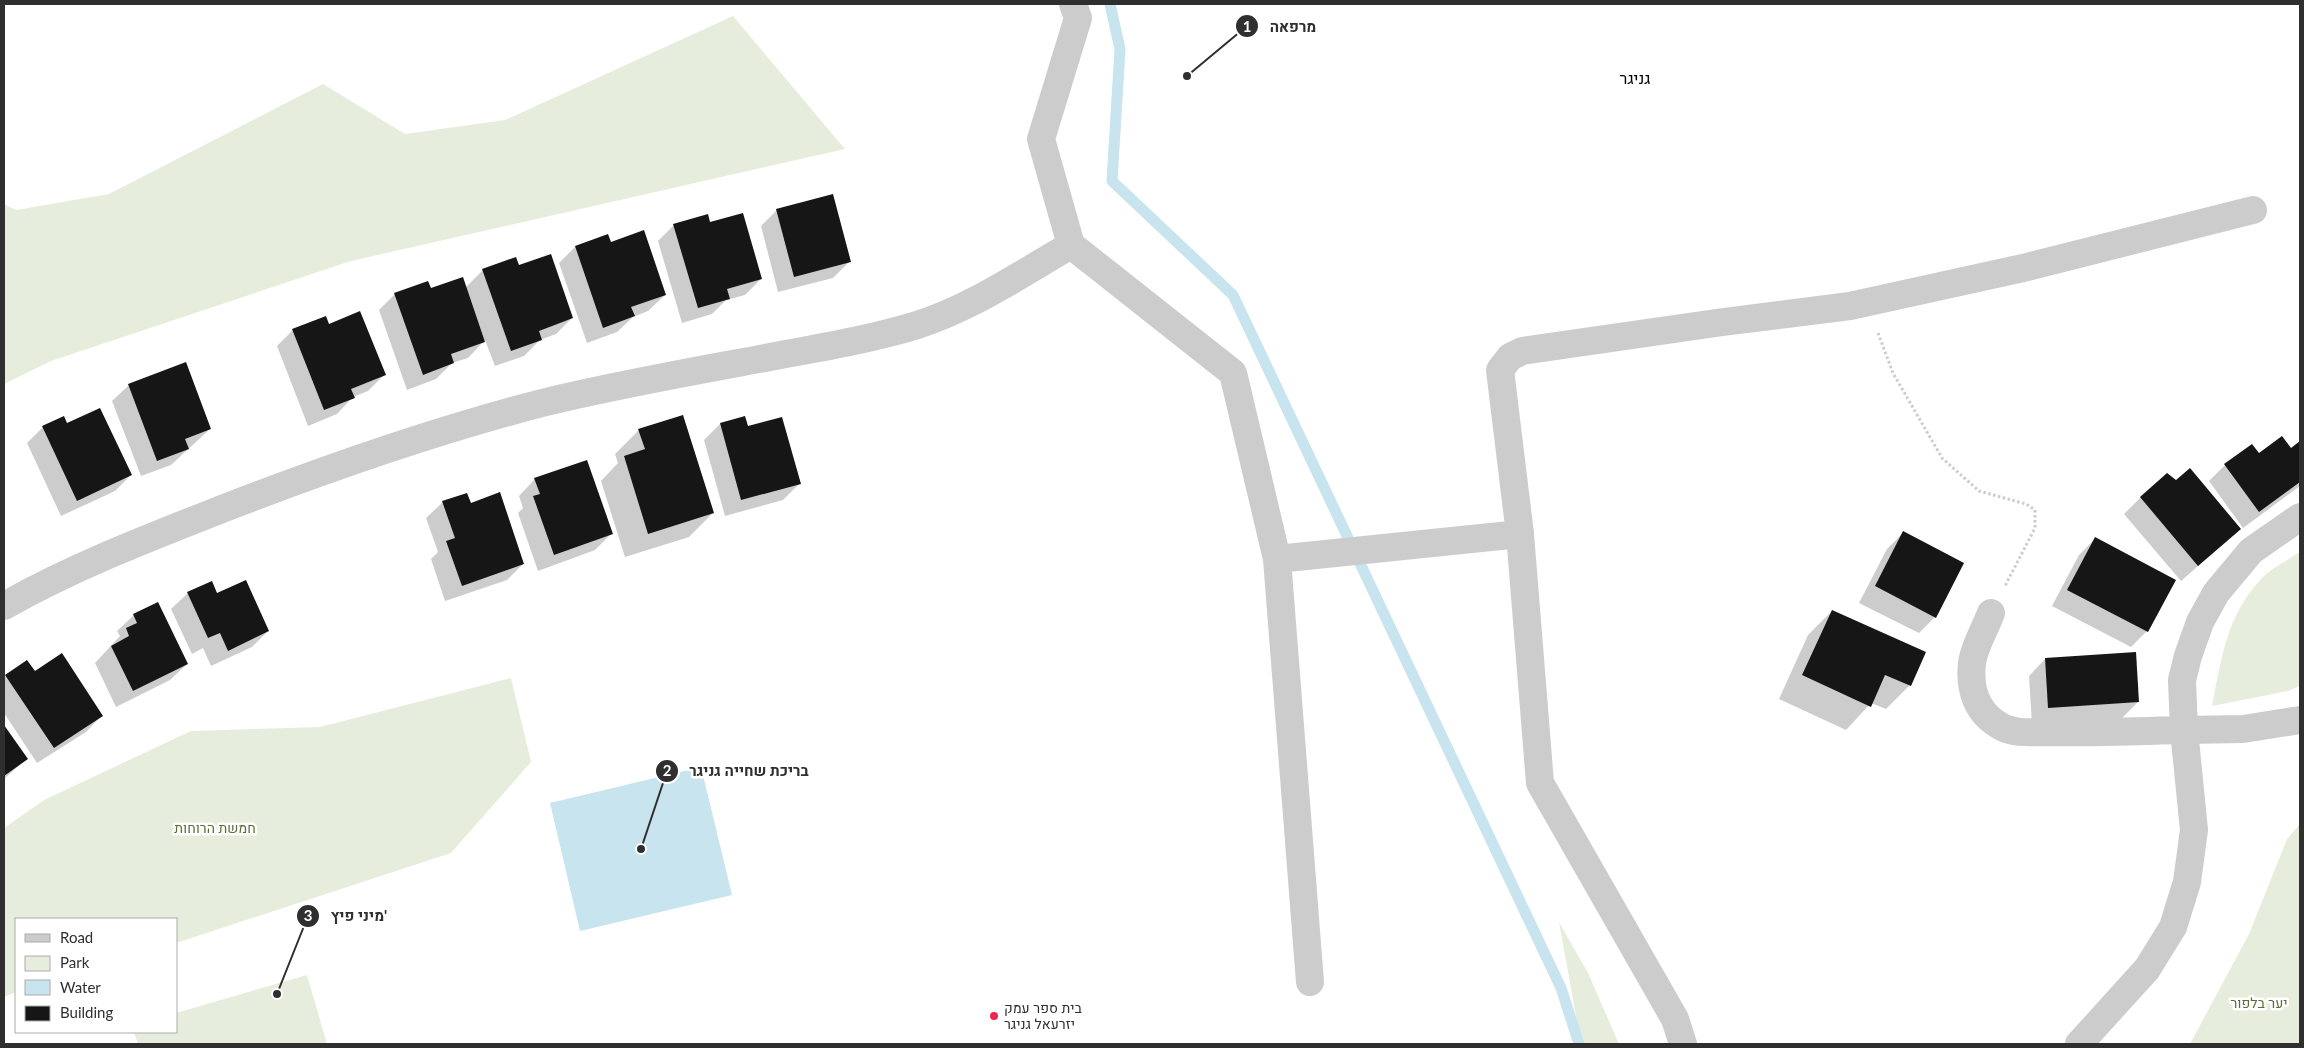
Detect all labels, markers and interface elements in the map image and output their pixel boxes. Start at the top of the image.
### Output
callout: מרפאה [1234,11,1326,41]
text: 1 [1243,17,1251,35]
text: מרפאה [1270,17,1316,35]
district label: גניגר [1620,68,1650,87]
callout: בריכת שחייה גניגר [654,756,818,786]
text: 2 [663,761,672,779]
text: בריכת שחייה גניגר [689,761,809,779]
park label: חמשת הרוחות [174,819,256,836]
callout: מיני פיץ' [296,901,397,931]
text: 3 [304,906,312,924]
text: מיני פיץ' [331,906,387,924]
legend [15,918,178,1033]
text: Road [60,928,93,946]
text: Park [60,953,90,971]
text: Water [60,978,101,996]
park label: יער בלפור [2230,994,2288,1011]
place label: בית ספר עמק יזרעאל גניגר [1004,999,1082,1032]
text: Building [60,1003,113,1021]
marker: בית ספר עמק יזרעאל גניגר [988,1010,1000,1022]

